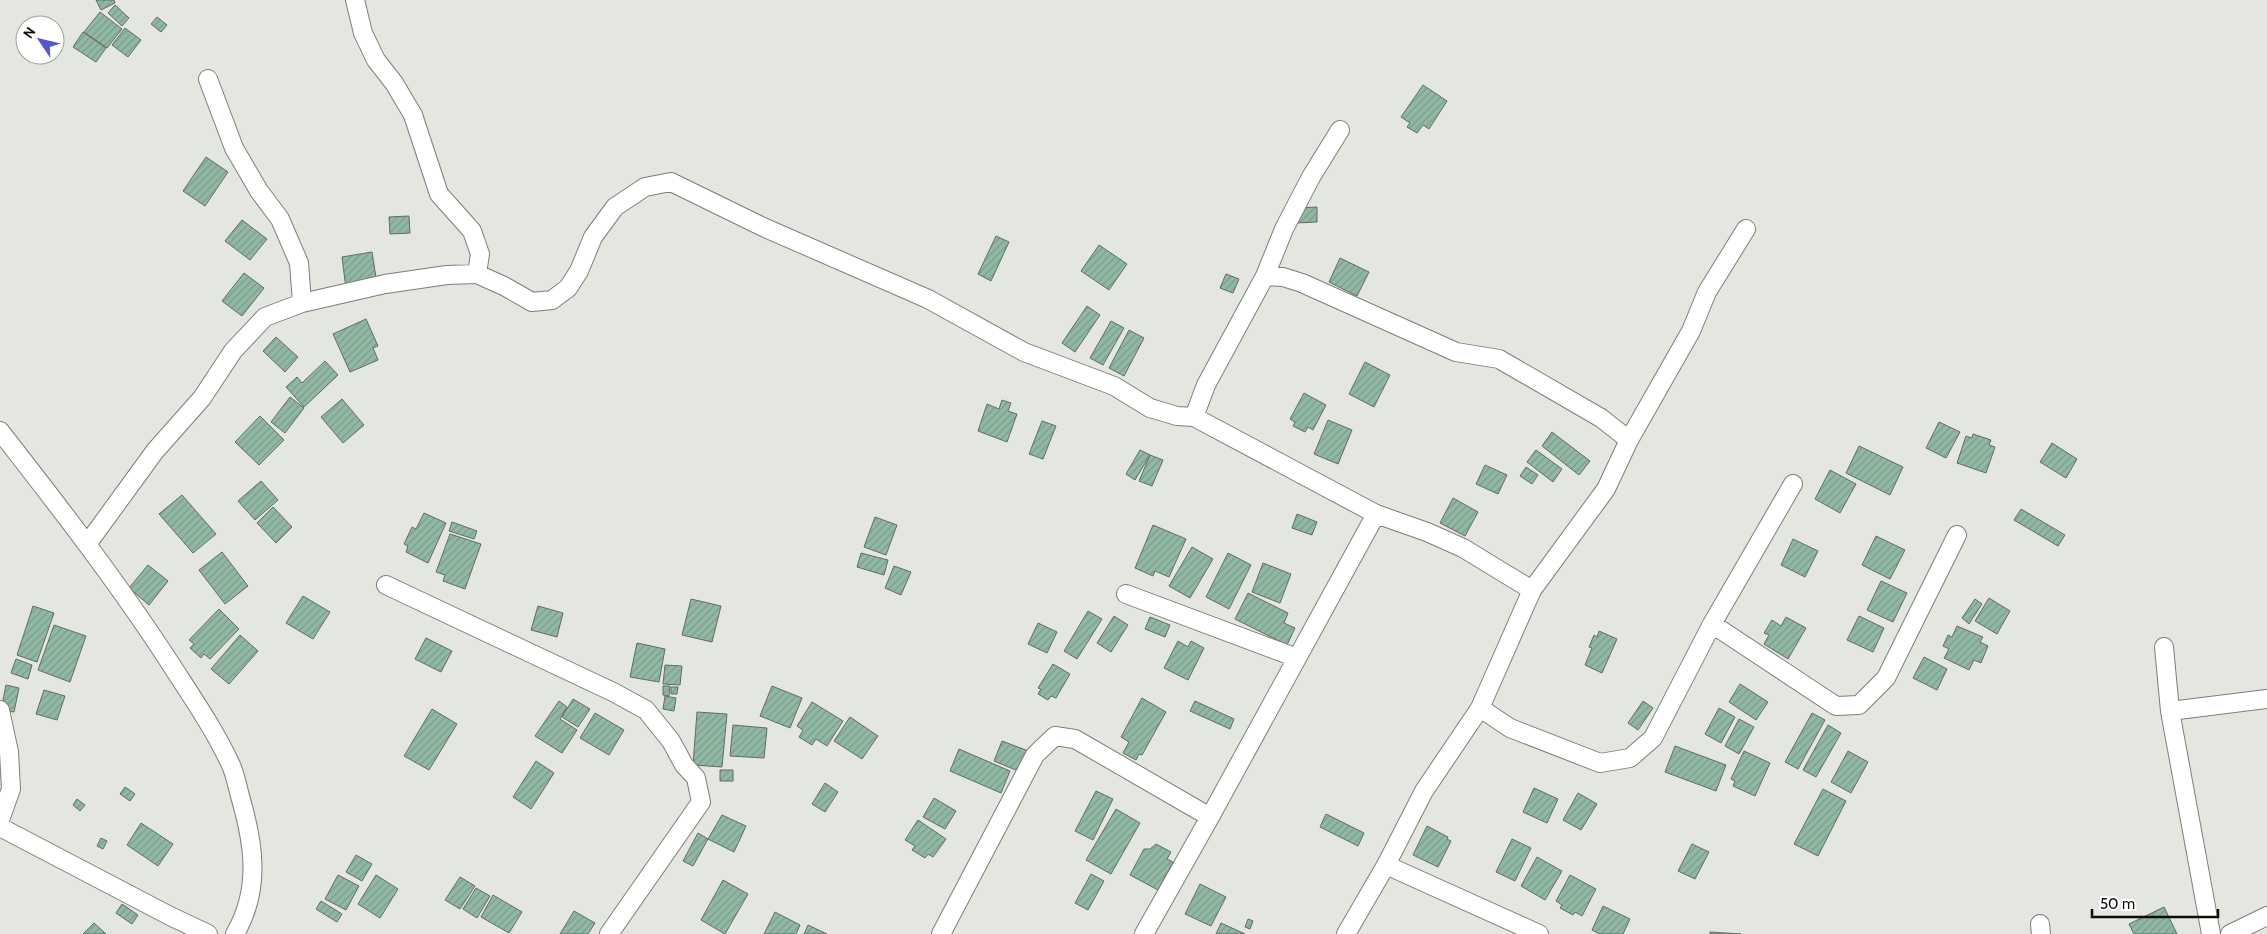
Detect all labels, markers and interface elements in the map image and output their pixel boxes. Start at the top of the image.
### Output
north arrow [15,15,65,65]
text: N [19,23,40,42]
scale bar [2092,886,2218,918]
text: 50 m [2100,895,2135,913]

